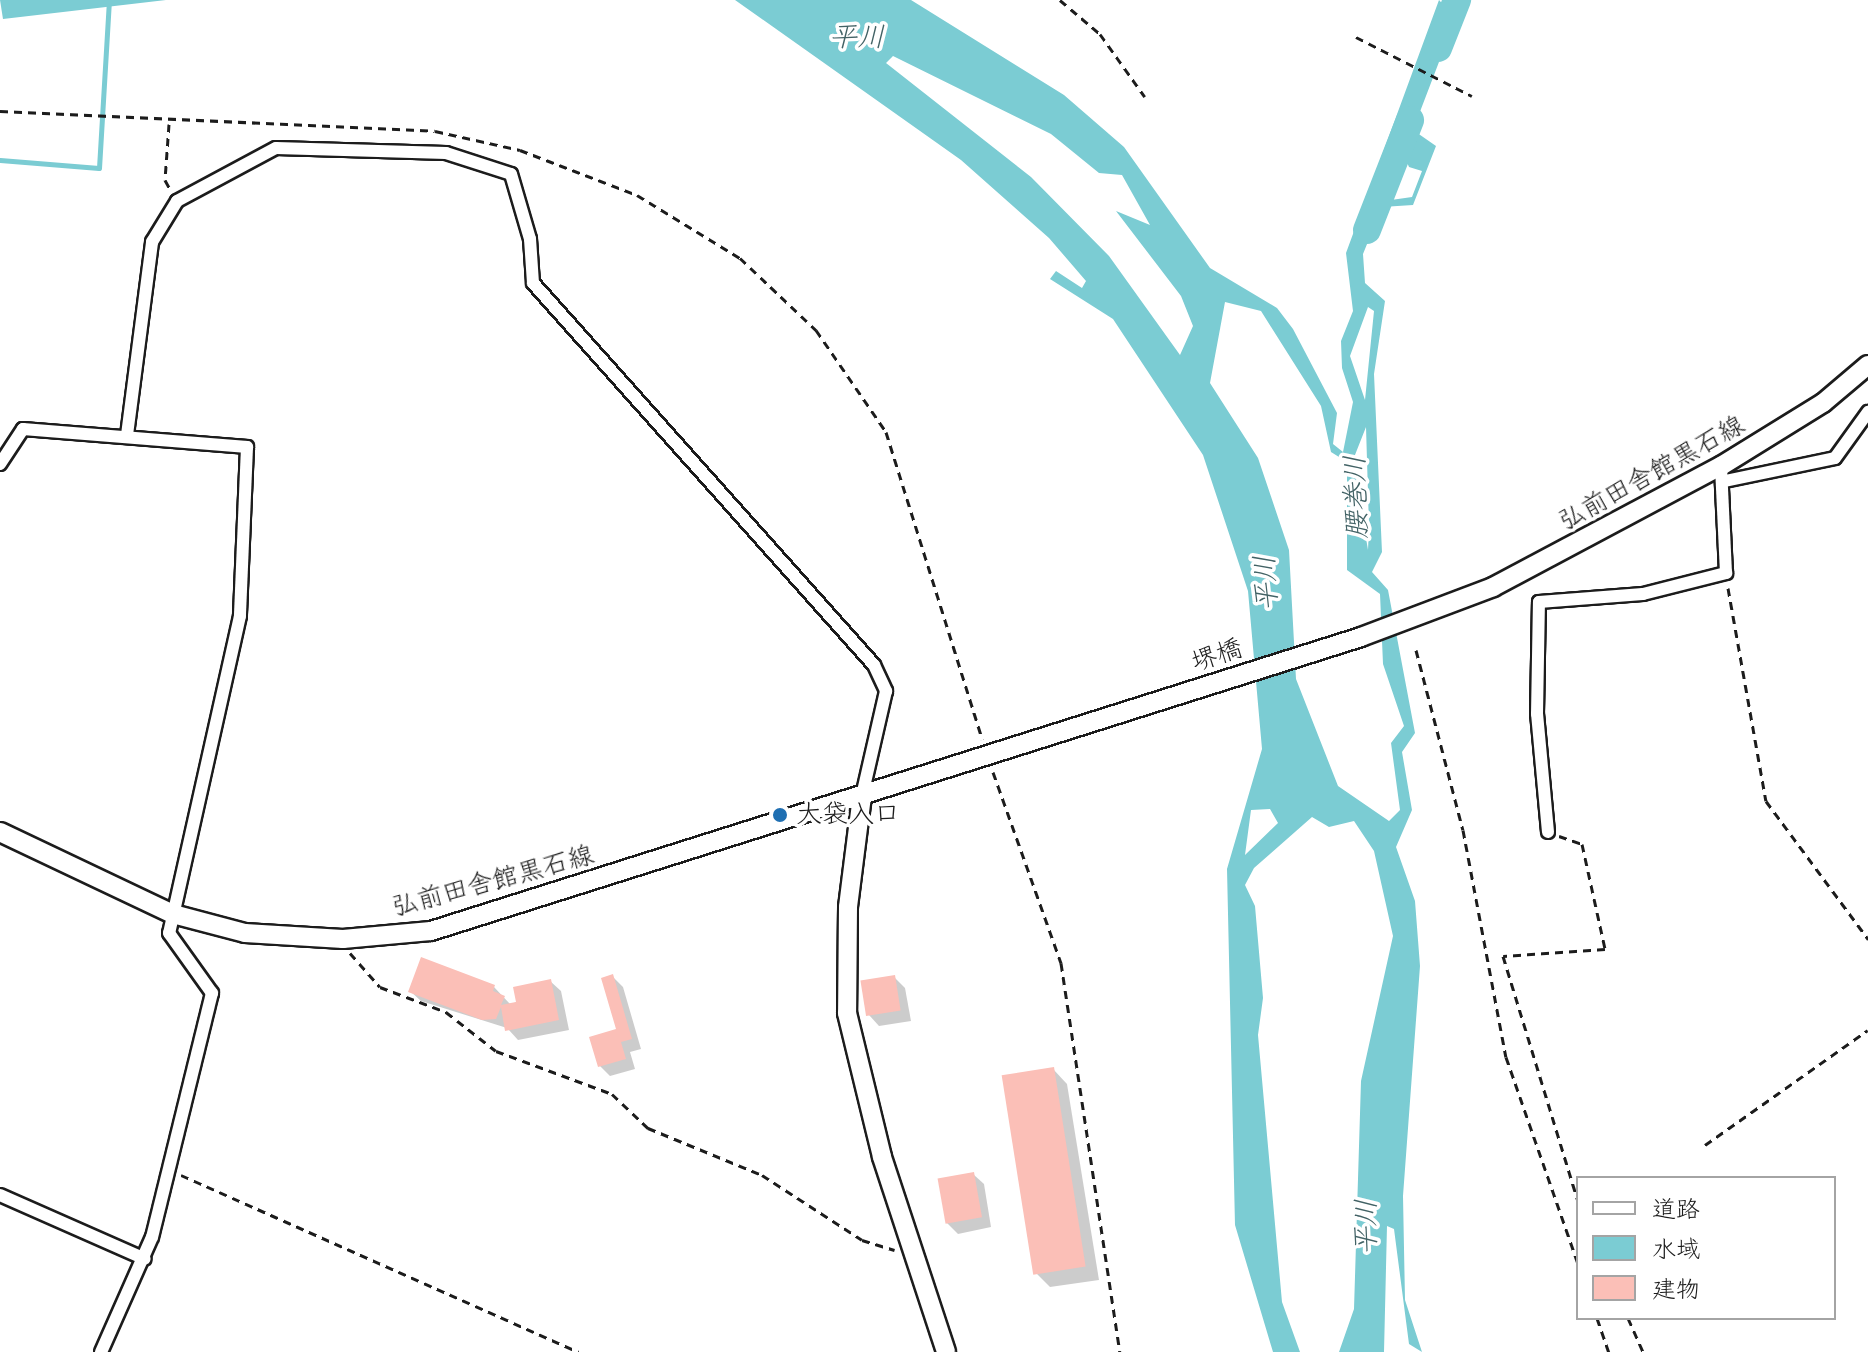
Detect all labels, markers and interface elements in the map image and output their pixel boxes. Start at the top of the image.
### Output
water label: 平川 [829,21,885,55]
street label: 弘前田舎館黒石線 [1553,410,1751,538]
water label: 腰巻川 [1339,454,1375,540]
water label: 平川 [1248,554,1286,612]
street label: 堺橋 [1187,633,1247,679]
place label: 大袋入口 [796,799,900,831]
marker: 大袋入口 [771,806,789,824]
street label: 弘前田舎館黒石線 [389,840,597,924]
legend [1576,1176,1836,1320]
text: 道路 [1652,1193,1700,1227]
water label: 平川 [1350,1199,1384,1255]
text: 水域 [1652,1233,1700,1267]
text: 建物 [1652,1273,1700,1307]

